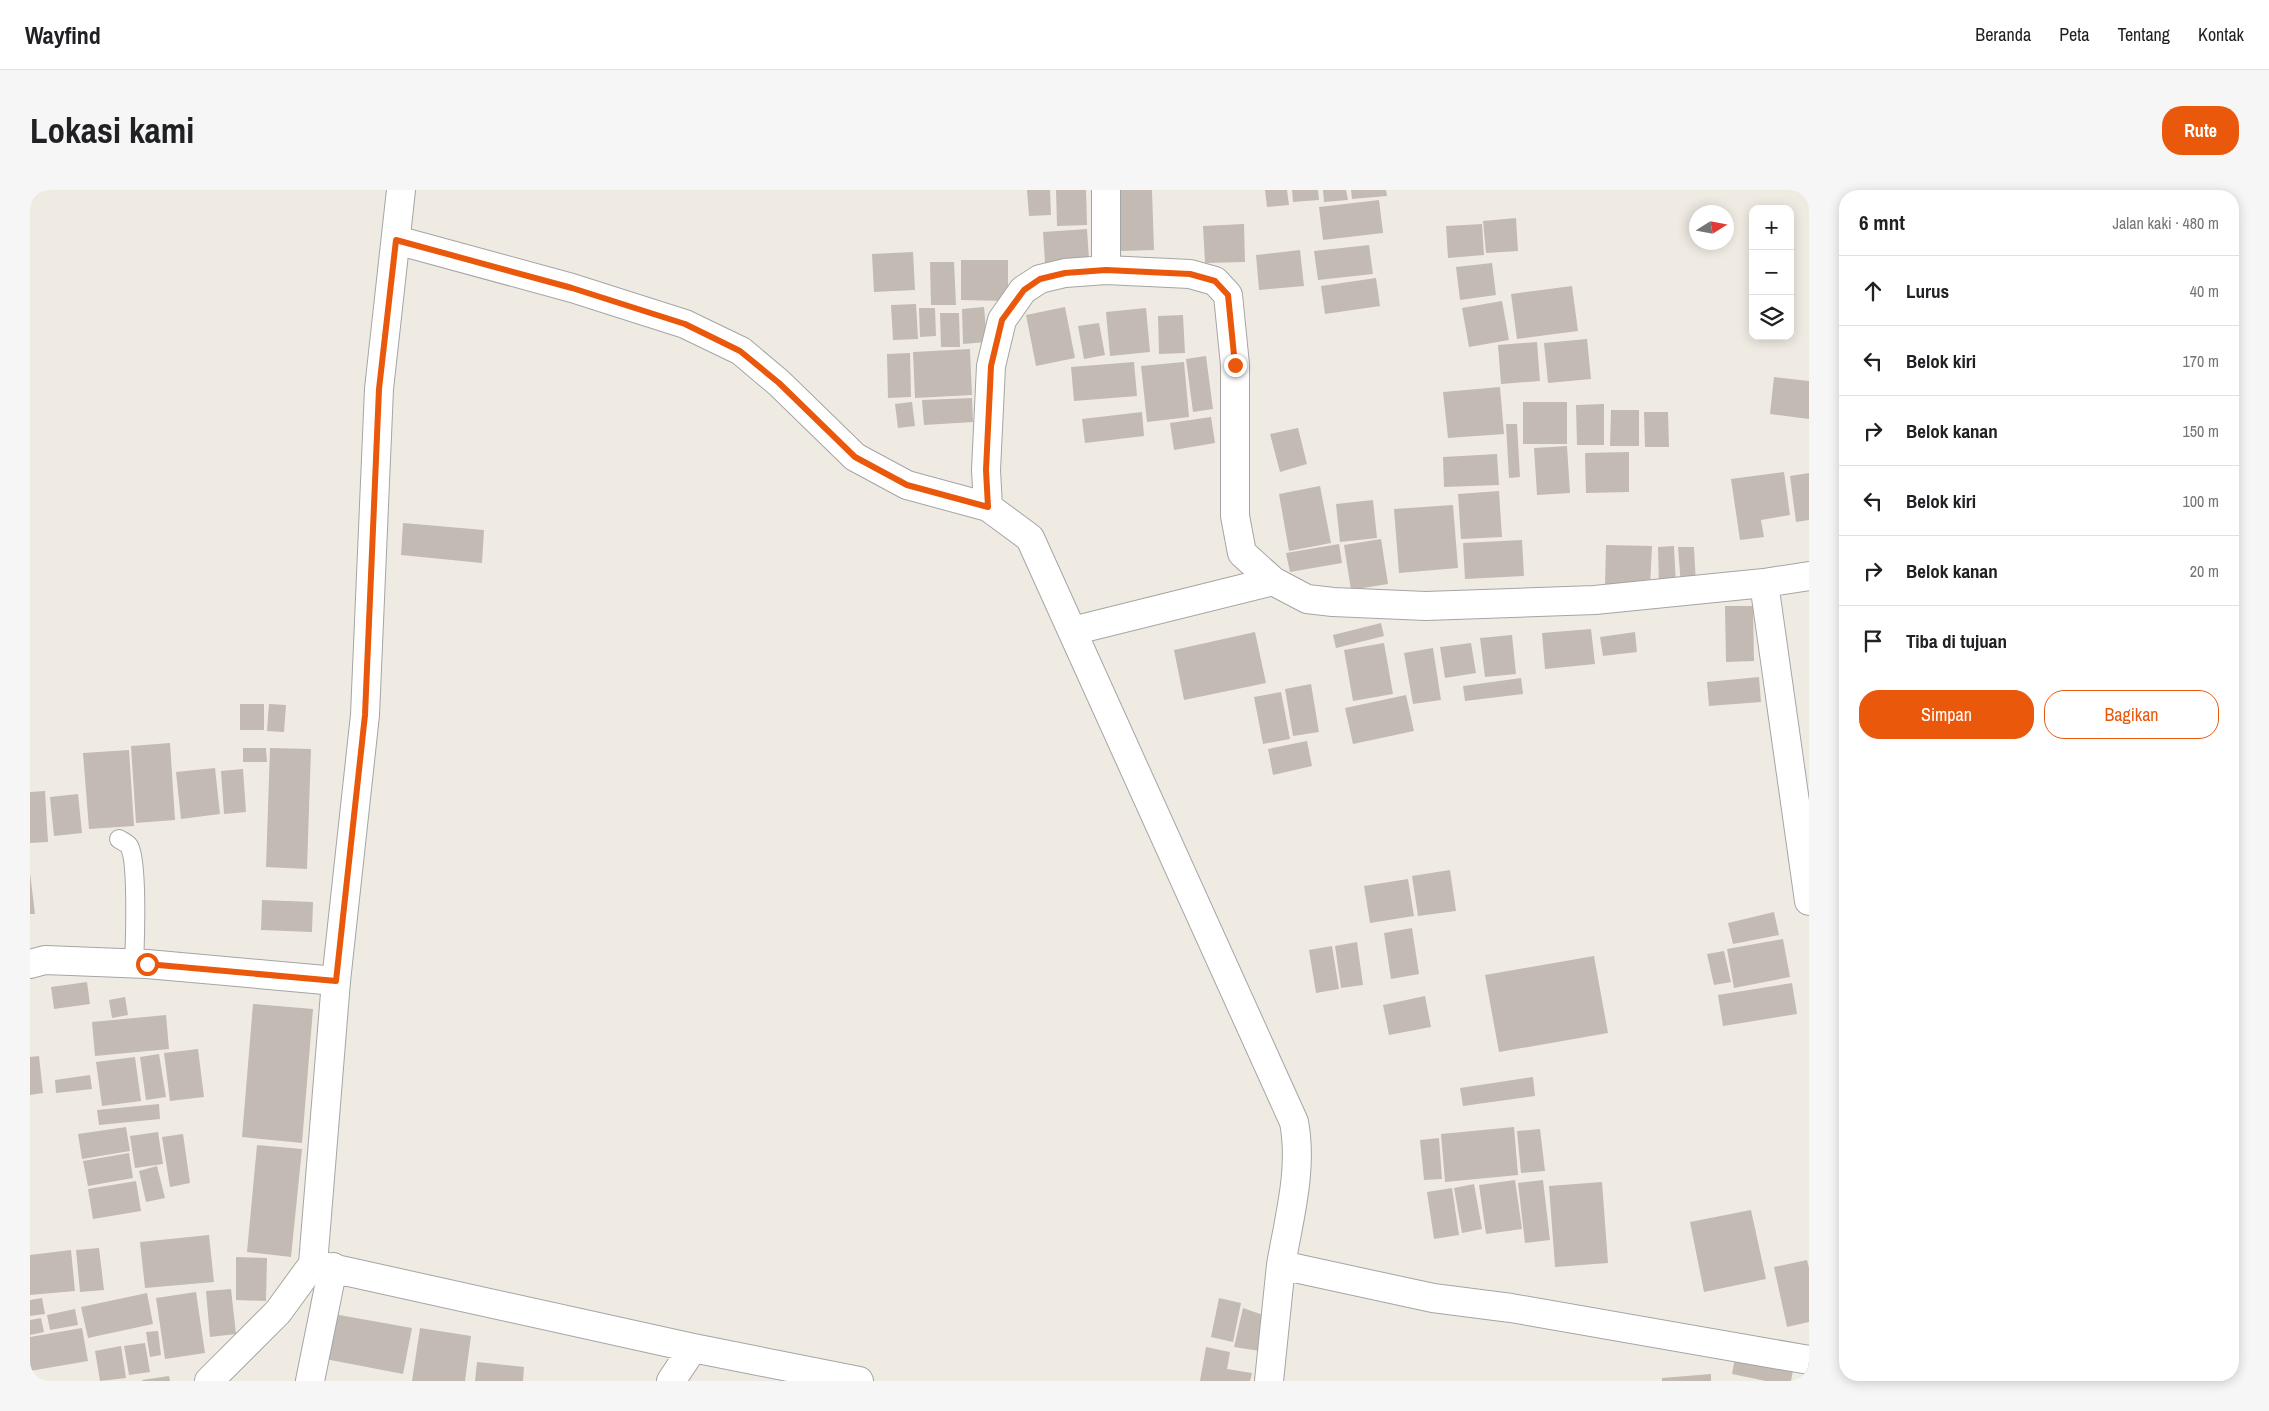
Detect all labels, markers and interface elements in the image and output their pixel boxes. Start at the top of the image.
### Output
text: Wayfind [25,19,101,51]
text: Beranda [1975,22,2031,47]
text: Peta [2059,22,2090,47]
text: Tentang [2118,22,2170,47]
text: Kontak [2198,22,2244,47]
button: Rute [2162,106,2239,155]
text: Lokasi kami [30,107,194,154]
north arrow [1689,205,1734,250]
map controls [1749,205,1794,340]
button: + [1749,205,1794,250]
text: 6 mnt [1859,208,1905,237]
text: Jalan kaki · 480 m [2113,212,2219,234]
button: − [1749,250,1794,295]
icon: ahead [1859,277,1887,305]
text: Lurus [1906,278,1949,304]
text: 40 m [2190,280,2219,302]
button: layers [1749,295,1794,340]
icon: left [1859,347,1887,375]
text: Belok kiri [1906,348,1976,374]
text: 170 m [2183,350,2219,372]
route end [1224,354,1247,377]
icon: right [1859,417,1887,445]
text: Belok kanan [1906,418,1998,444]
text: 150 m [2183,420,2219,442]
icon: left [1859,487,1887,515]
text: Belok kiri [1906,488,1976,514]
text: 100 m [2183,490,2219,512]
icon: right [1859,557,1887,585]
text: Belok kanan [1906,558,1998,584]
text: 20 m [2190,560,2219,582]
icon: arrive [1859,627,1887,655]
text: Tiba di tujuan [1906,628,2007,654]
button: Simpan [1859,690,2034,739]
button: Bagikan [2044,690,2219,739]
route start [136,953,159,976]

